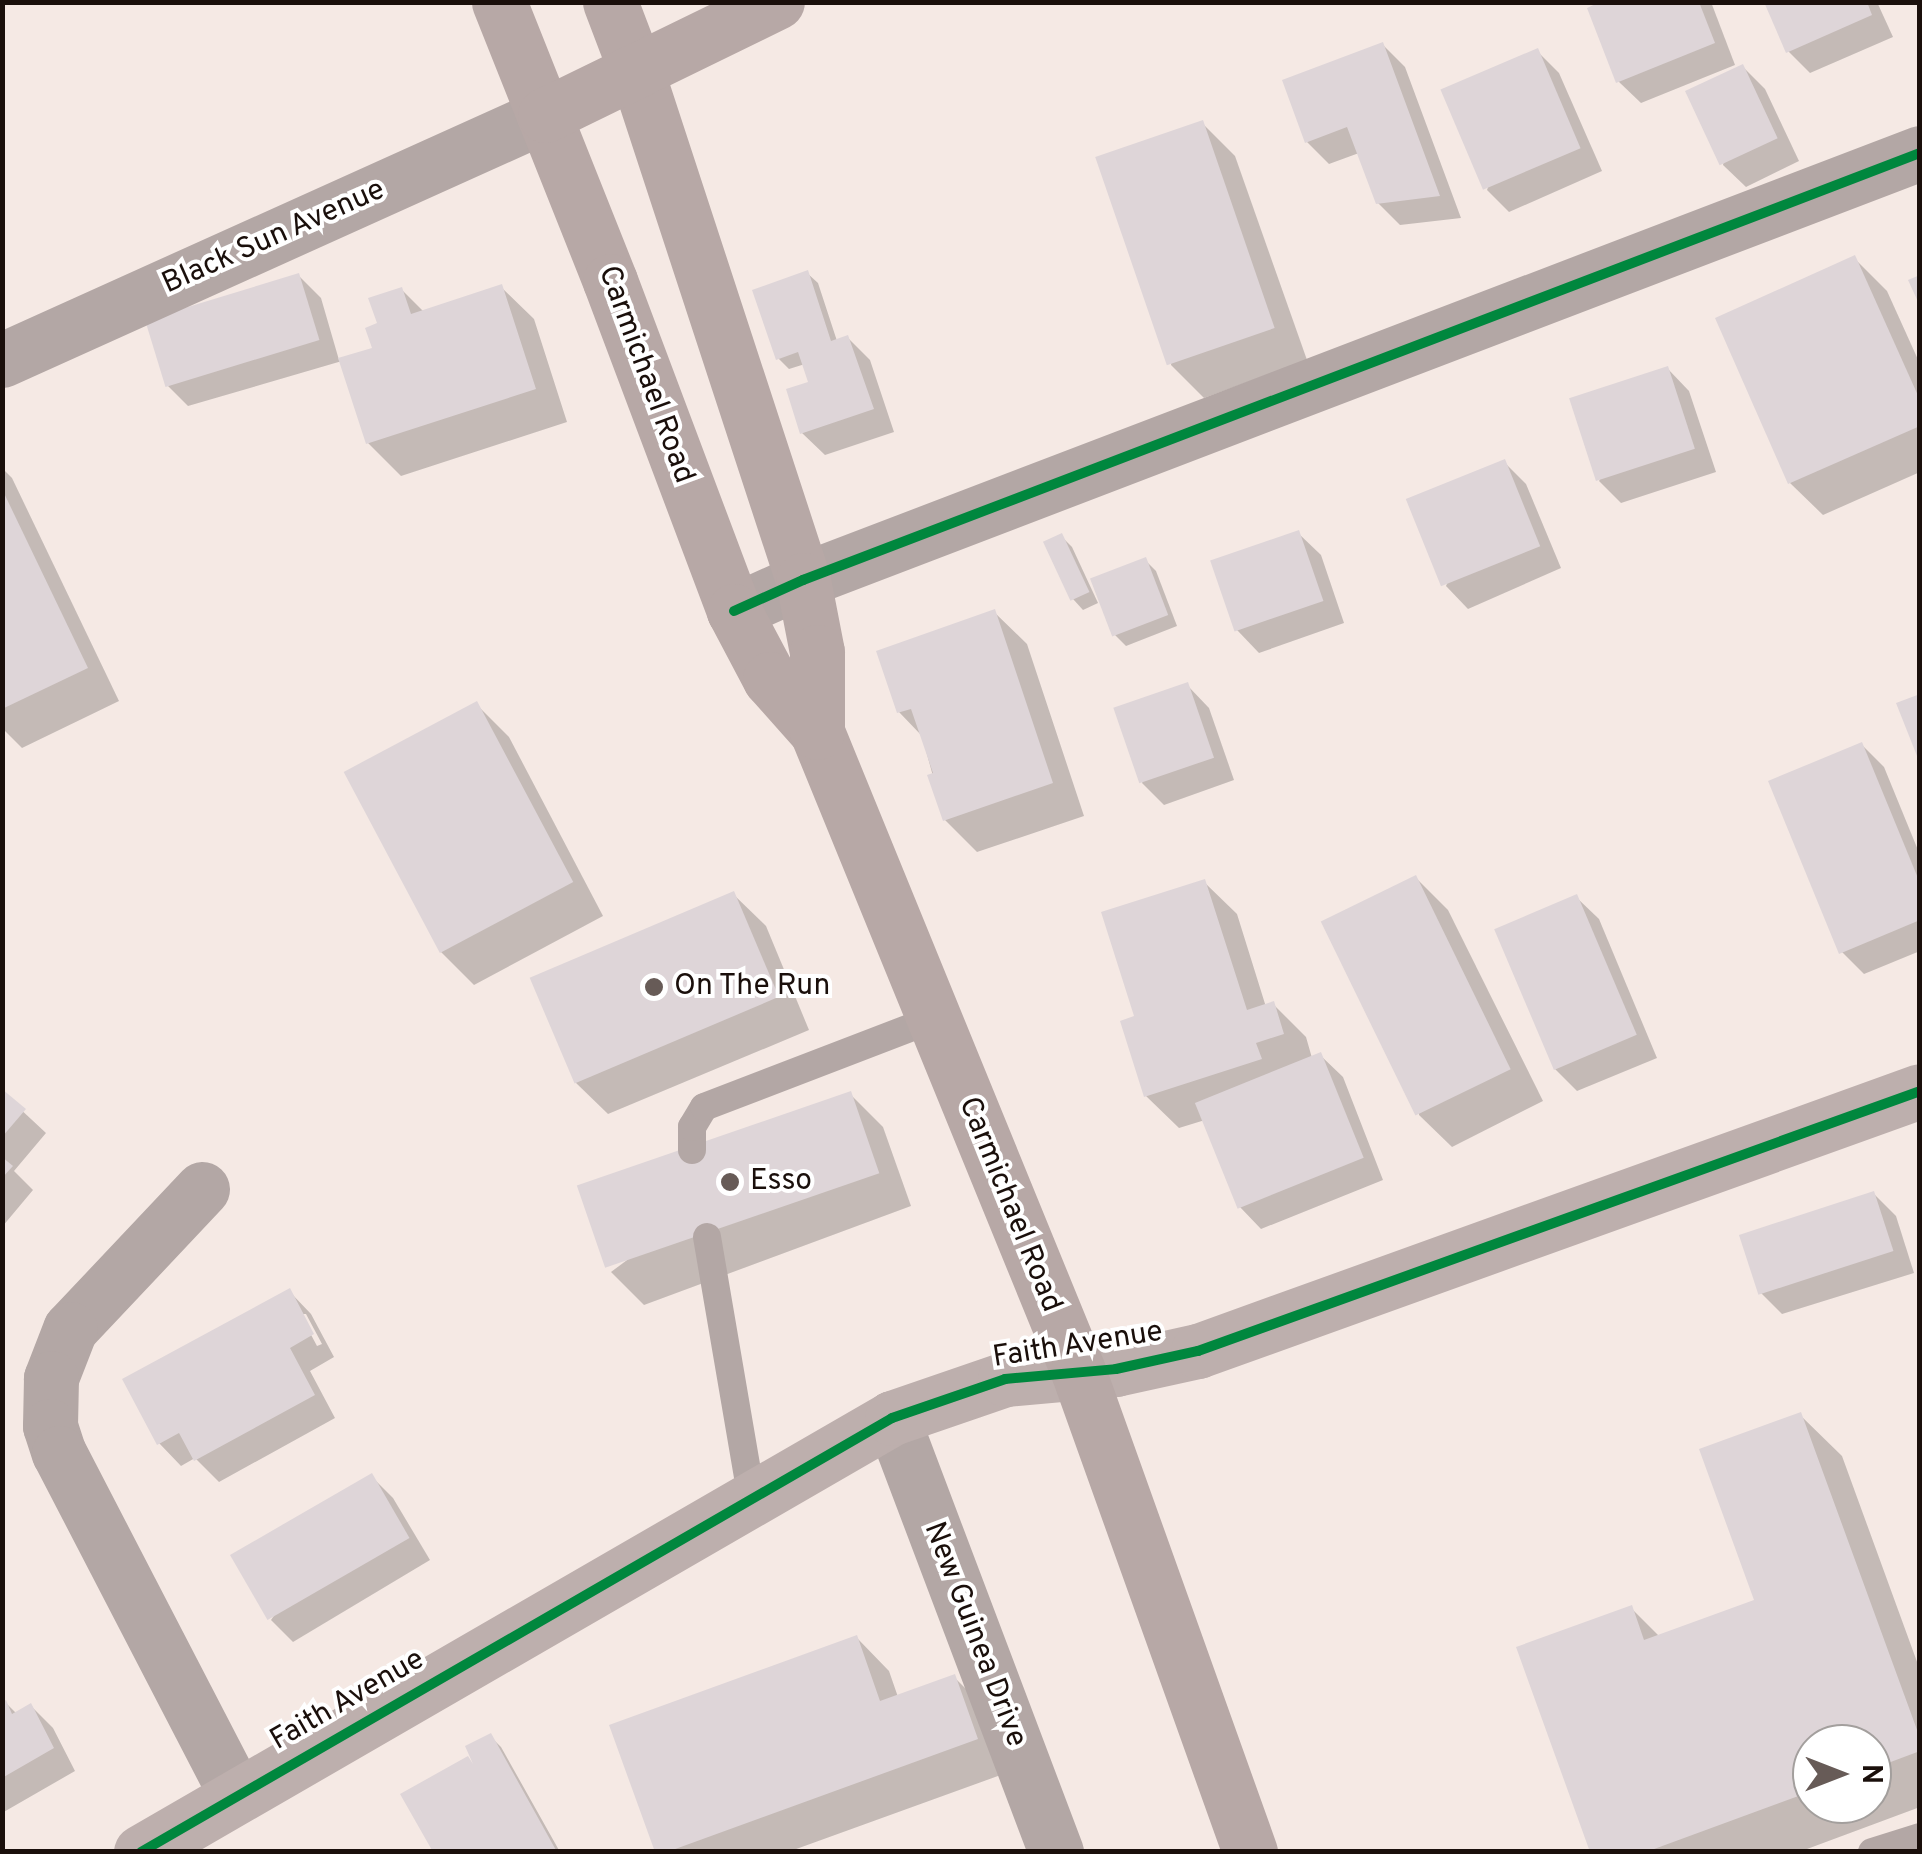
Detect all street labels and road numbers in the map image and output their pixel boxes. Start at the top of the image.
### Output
street label: Black Sun Avenue [157,173,391,303]
street label: Carmichael Road [589,261,701,489]
street label: Carmichael Road [949,1092,1069,1318]
street label: Faith Avenue [990,1315,1166,1377]
street label: New Guinea Drive [915,1517,1033,1753]
street label: Faith Avenue [264,1642,432,1760]

